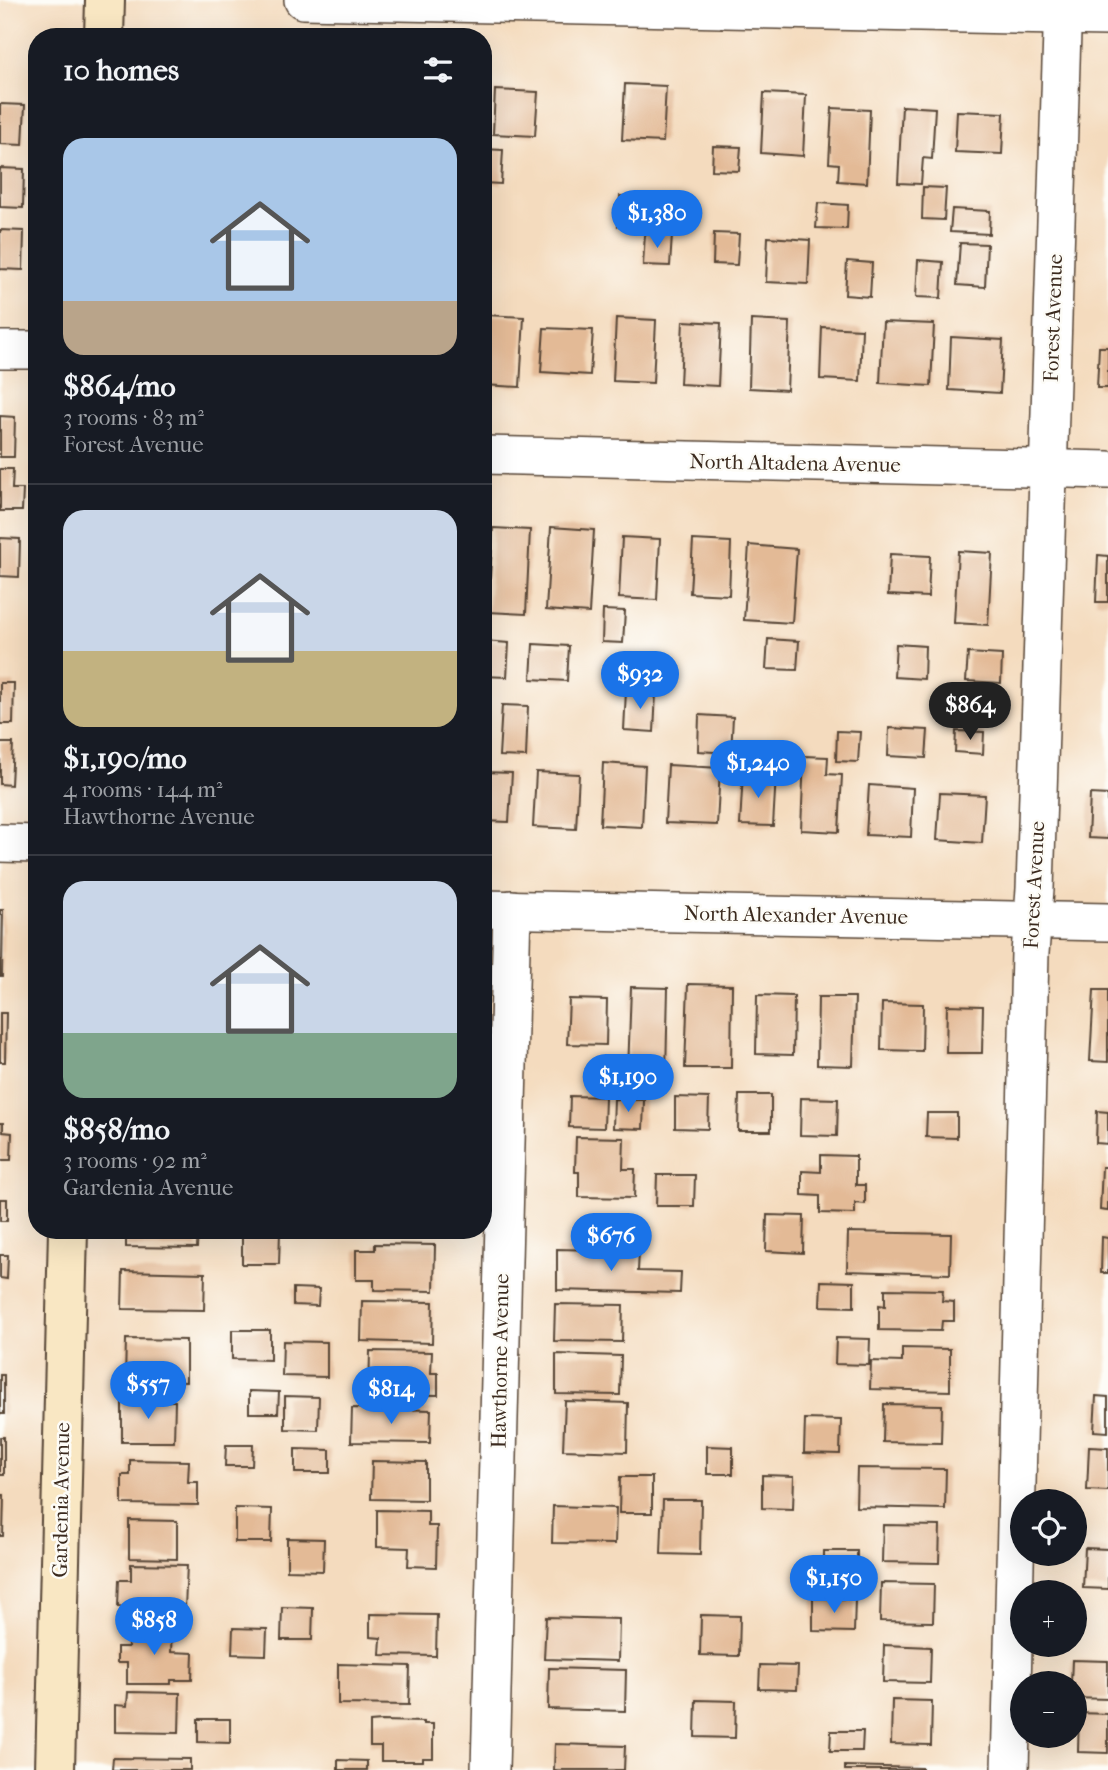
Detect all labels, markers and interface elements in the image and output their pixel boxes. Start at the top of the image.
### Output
icon: filters [419,51,457,89]
text: 10 homes [63,53,179,88]
icon: home [197,183,323,309]
pin: $1,380 [600,190,714,250]
text: $1,380 [627,199,687,226]
street label: Forest Avenue [1039,253,1067,383]
text: $864/mo [63,369,176,404]
text: 3 rooms · 83 m² [63,404,204,431]
text: Forest Avenue [63,431,204,458]
street label: North Altadena Avenue [689,449,901,477]
icon: home [197,555,323,681]
pin: $932 [599,652,681,711]
text: $932 [617,660,663,687]
pin: $864 [929,682,1011,742]
text: $864 [945,691,995,718]
pin: $1,240 [701,740,815,800]
text: $1,190/mo [63,741,187,776]
text: $1,240 [726,749,790,776]
text: 4 rooms · 144 m² [63,776,223,803]
text: Hawthorne Avenue [63,803,255,830]
street label: Forest Avenue [1019,820,1049,950]
street label: North Alexander Avenue [684,901,908,929]
icon: home [197,926,323,1052]
pin: $1,190 [571,1054,685,1114]
text: $1,190 [599,1063,657,1090]
text: $858/mo [63,1112,170,1147]
text: 3 rooms · 92 m² [63,1147,207,1174]
text: Gardenia Avenue [63,1174,233,1201]
pin: $676 [570,1214,652,1273]
text: $676 [587,1222,635,1249]
street label: Hawthorne Avenue [486,1273,514,1449]
pin: $557 [107,1362,189,1421]
pin: $814 [350,1366,432,1426]
text: $557 [126,1370,170,1397]
text: $814 [368,1375,414,1402]
street label: Gardenia Avenue [48,1422,74,1578]
map controls [1010,1489,1087,1748]
button: locate [1010,1489,1087,1566]
pin: $1,150 [777,1556,891,1615]
text: $1,150 [806,1564,862,1591]
button: + [1010,1580,1087,1657]
pin: $858 [113,1598,195,1657]
text: $858 [131,1606,177,1633]
button: − [1010,1671,1087,1748]

